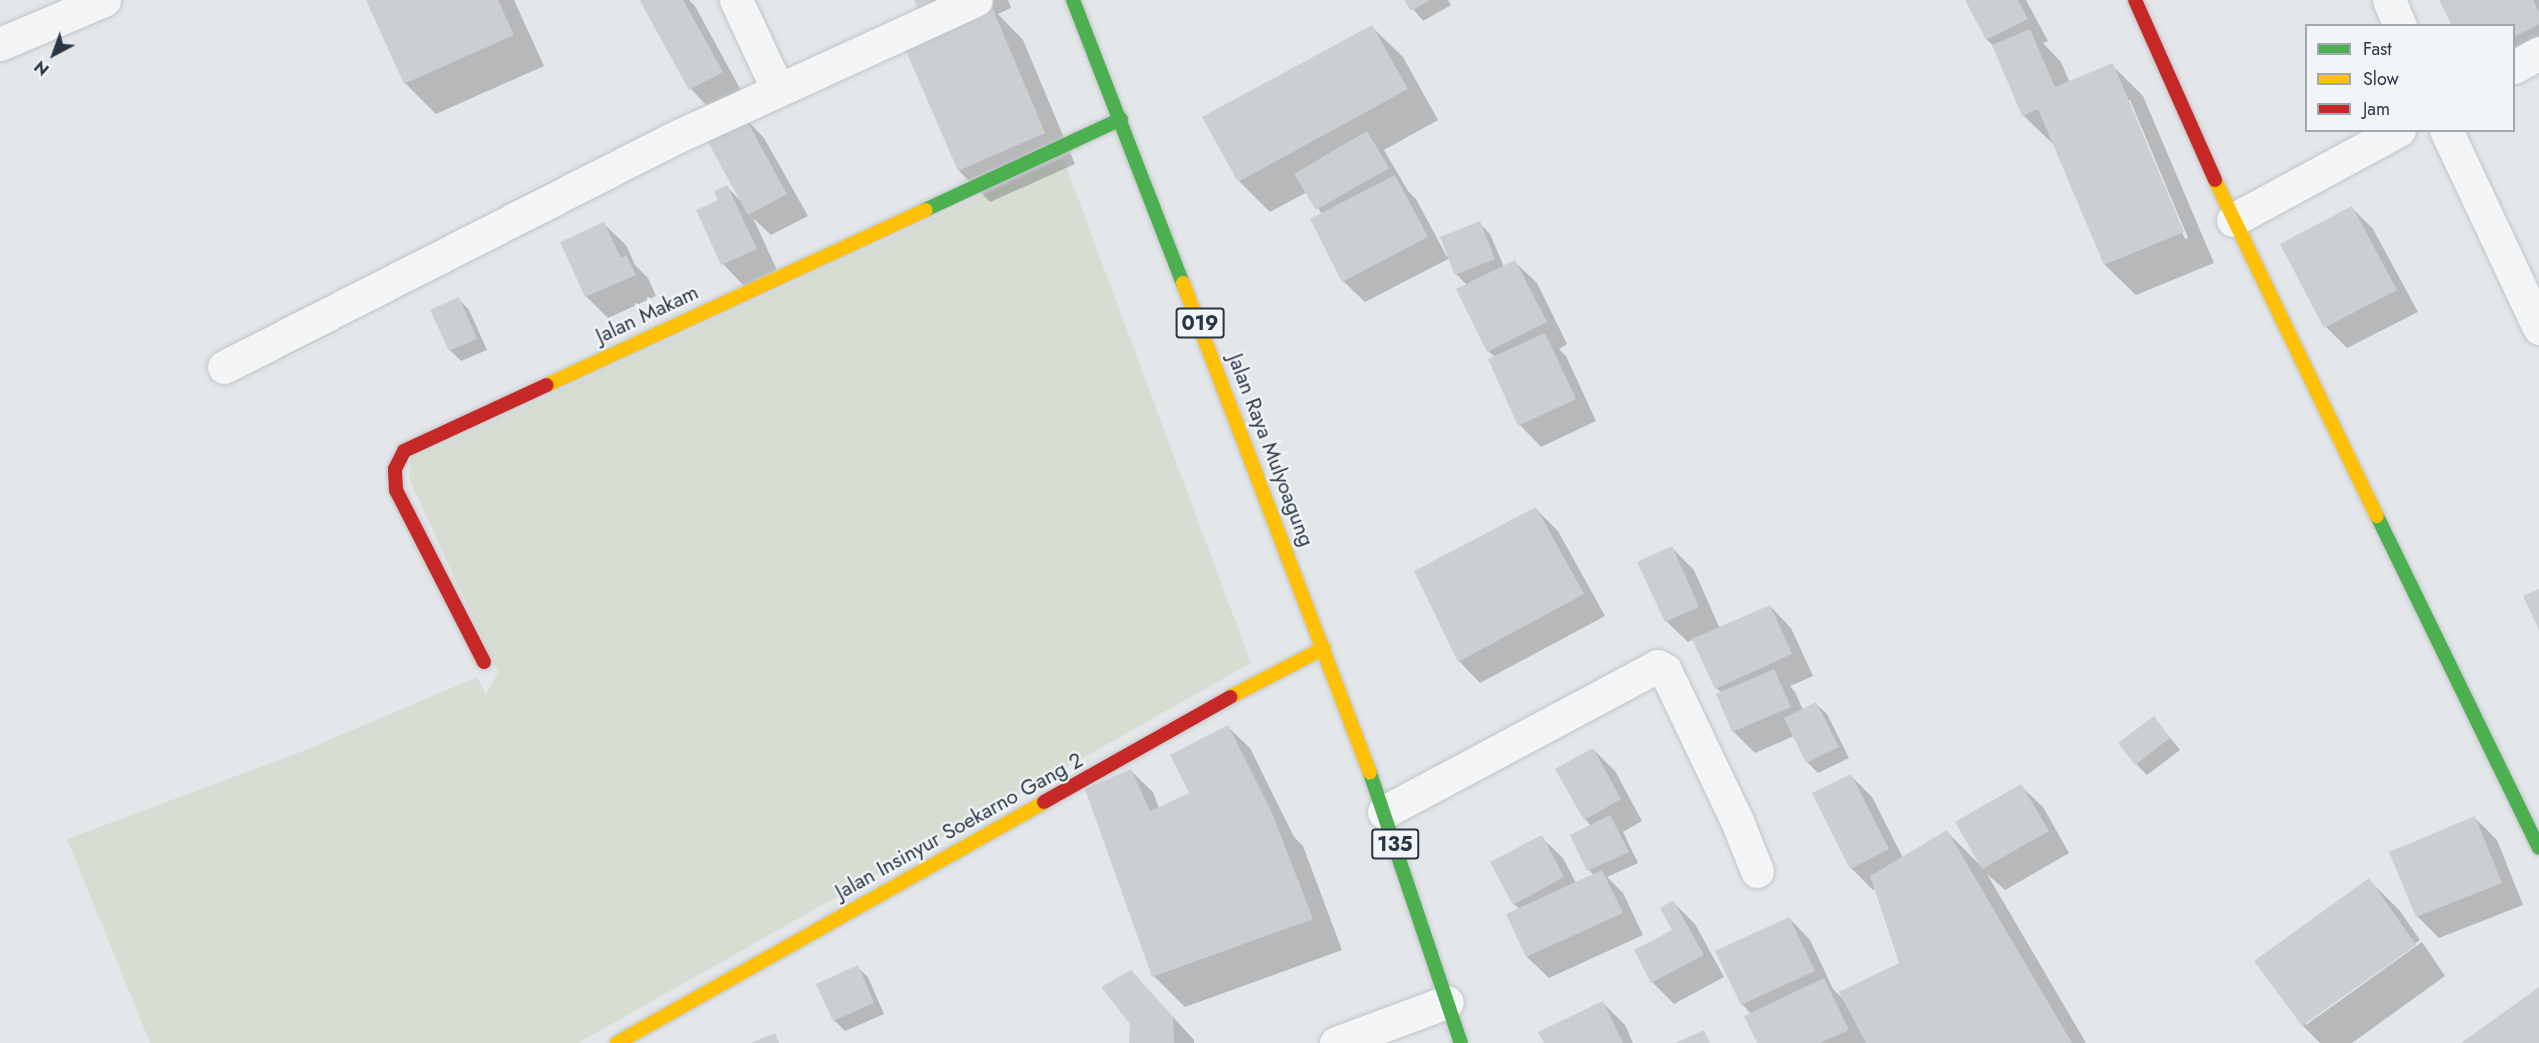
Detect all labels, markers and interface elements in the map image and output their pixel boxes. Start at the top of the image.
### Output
north arrow [24,24,84,84]
legend [2305,24,2515,132]
text: Fast [2363,36,2392,62]
text: N [30,55,54,81]
text: Slow [2363,66,2399,92]
text: Jam [2363,96,2390,122]
street label: Jalan Makam [592,279,702,349]
road number: 019 [1174,306,1226,340]
street label: Jalan Raya Mulyoagung [1223,350,1319,550]
street label: Jalan Insinyur Soekarno Gang 2 [831,747,1087,905]
road number: 135 [1371,827,1419,861]

